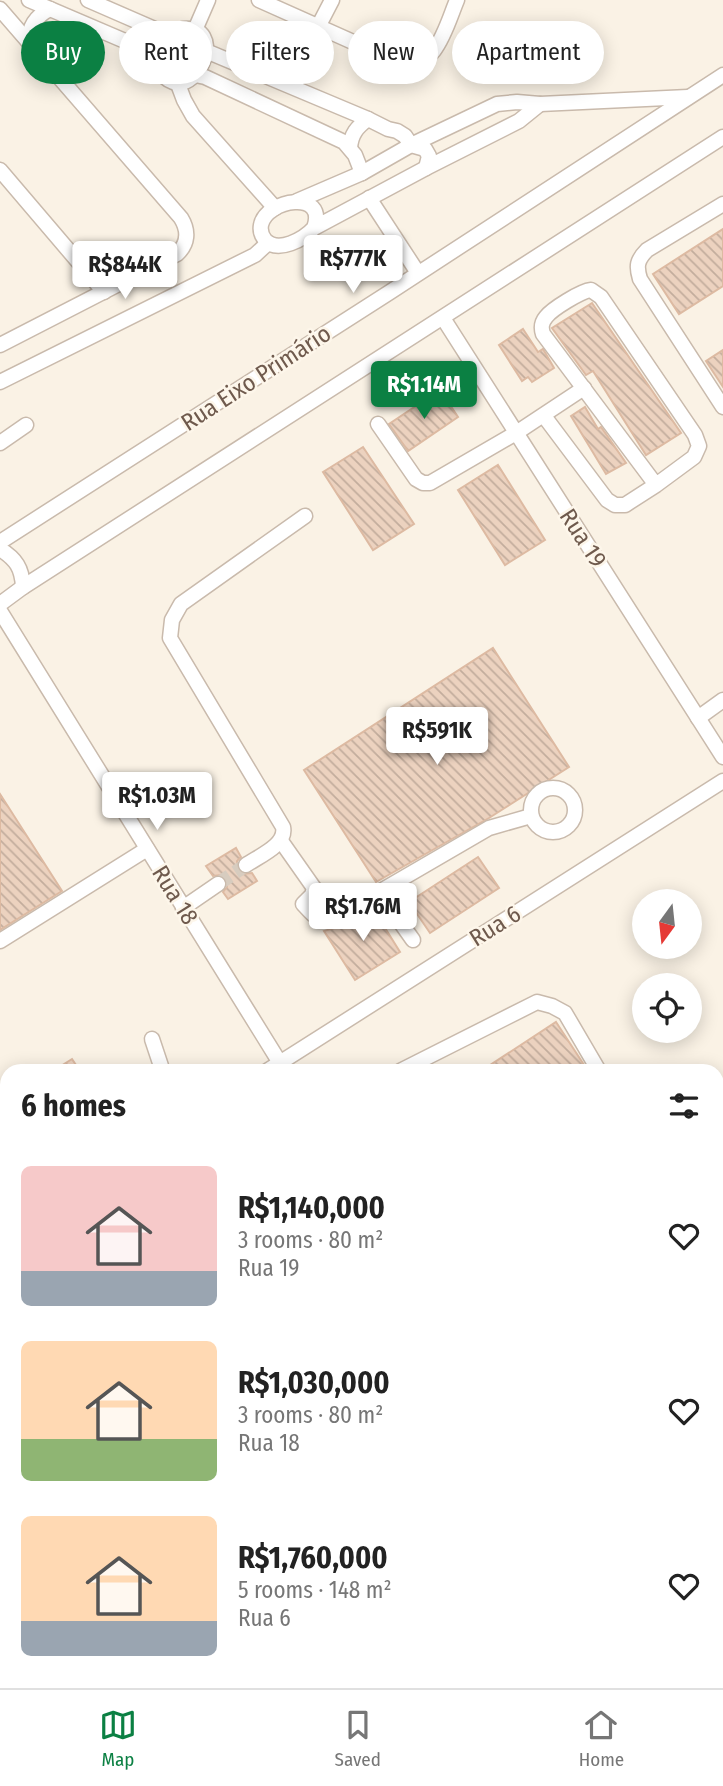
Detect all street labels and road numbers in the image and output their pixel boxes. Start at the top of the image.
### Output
street label: Rua Eixo Primário [176,319,336,437]
street label: Rua 19 [554,504,612,572]
street label: Rua 18 [146,860,204,930]
street label: Rua 6 [464,900,526,952]

